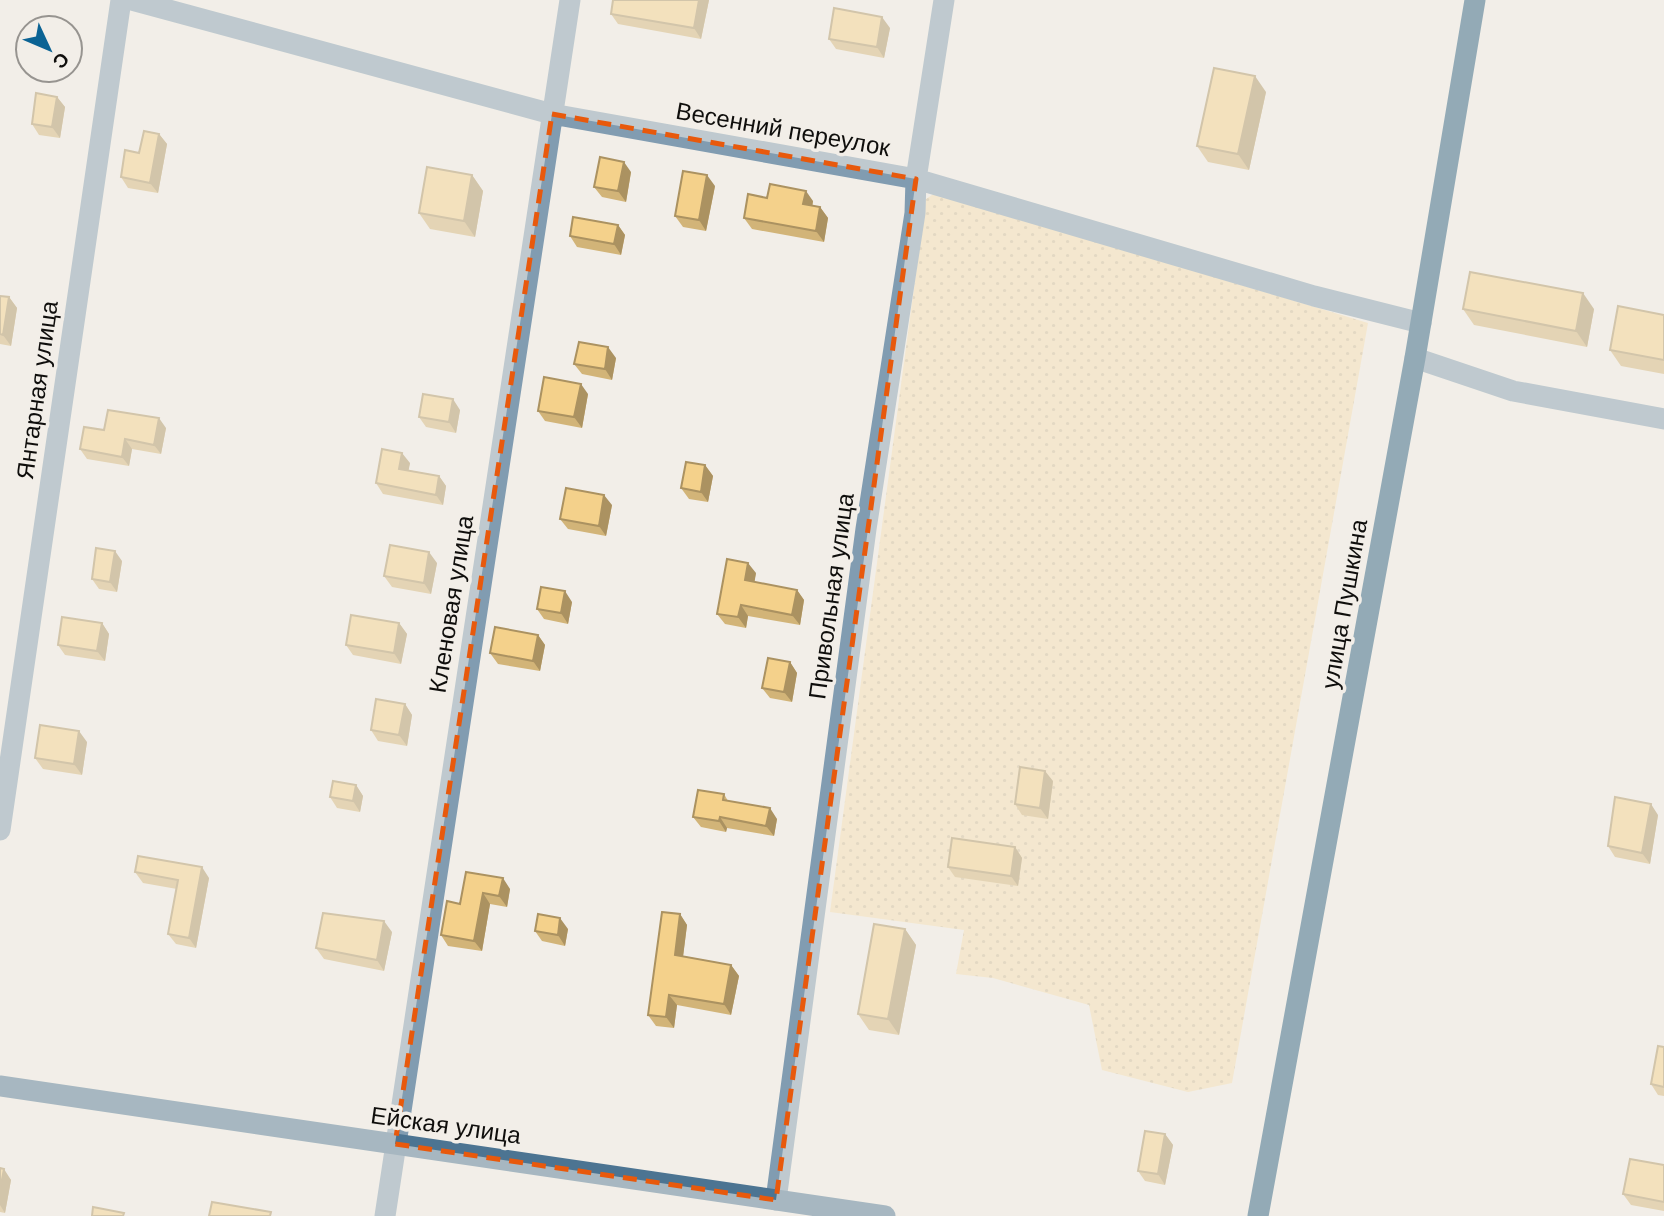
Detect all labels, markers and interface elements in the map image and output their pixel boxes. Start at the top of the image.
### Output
north arrow [14,14,84,84]
text: С [48,48,73,73]
street label: Весенний переулок [674,97,893,161]
street label: Янтарная улица [11,298,63,481]
street label: Привольная улица [803,490,859,701]
street label: Кленовая улица [424,513,478,695]
street label: улица Пушкина [1316,516,1372,691]
street label: Ейская улица [369,1101,523,1149]

